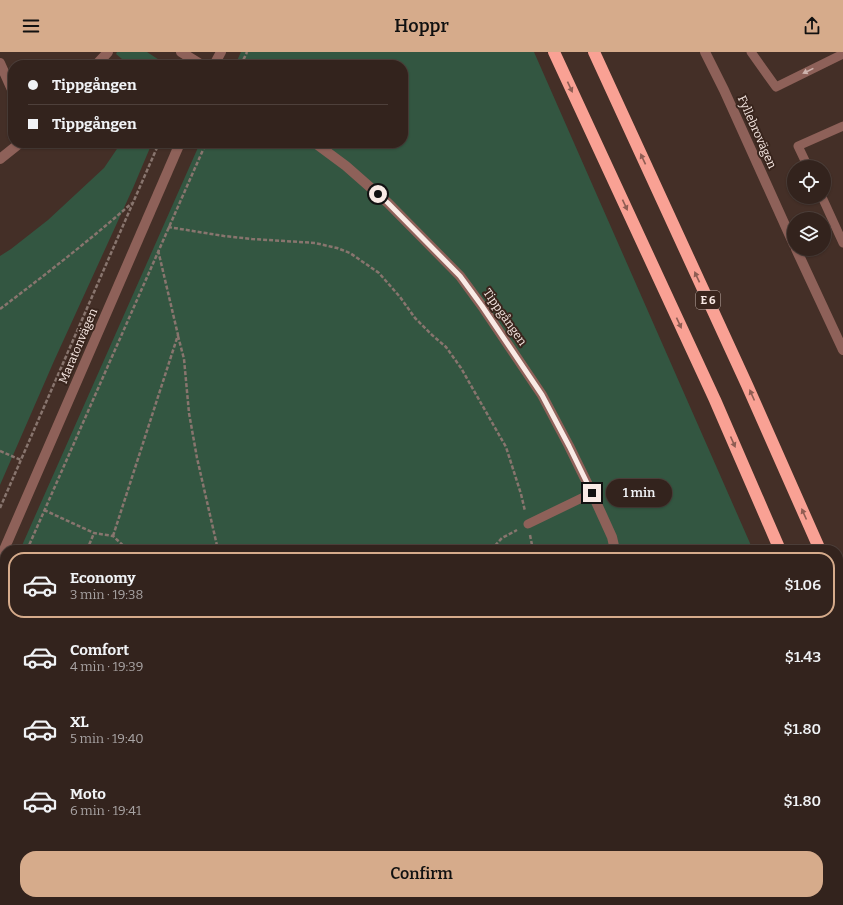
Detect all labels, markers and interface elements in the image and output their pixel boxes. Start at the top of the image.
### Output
icon: menu [20,15,42,37]
text: Hoppr [394,15,449,37]
icon: share [801,15,823,37]
one-way arrow [802,68,814,74]
text: Tippgången [52,76,137,94]
one-way arrow [567,82,573,93]
street label: Fyllebrovägen [735,93,779,171]
text: Tippgången [52,115,137,133]
one-way arrow [640,154,646,165]
map controls [787,160,831,256]
button: locate [787,160,831,204]
route start [369,185,387,203]
one-way arrow [622,200,628,211]
button: layers [787,212,831,256]
one-way arrow [694,272,700,283]
street label: Tippgången [480,286,530,348]
road number: E 6 [696,291,720,309]
street label: Maratonvägen [56,306,100,386]
one-way arrow [676,318,682,329]
one-way arrow [748,389,754,401]
one-way arrow [730,436,736,447]
callout: 1 min [606,479,672,507]
route end [583,484,601,502]
text: 1 min [623,485,655,500]
one-way arrow [801,509,807,520]
icon: car [22,567,58,603]
text: Economy [70,569,136,587]
text: $1.06 [784,576,821,594]
text: 3 min · 19:38 [70,587,143,602]
icon: car [22,639,58,675]
text: Comfort [70,641,129,659]
text: $1.43 [785,648,821,666]
text: 4 min · 19:39 [70,659,143,674]
icon: car [22,711,58,747]
text: XL [70,713,89,731]
text: $1.80 [784,720,821,738]
text: 5 min · 19:40 [70,731,144,746]
icon: car [22,783,58,819]
text: Moto [70,785,106,803]
text: $1.80 [784,792,821,810]
text: 6 min · 19:41 [70,803,141,818]
button: Confirm [20,851,823,897]

